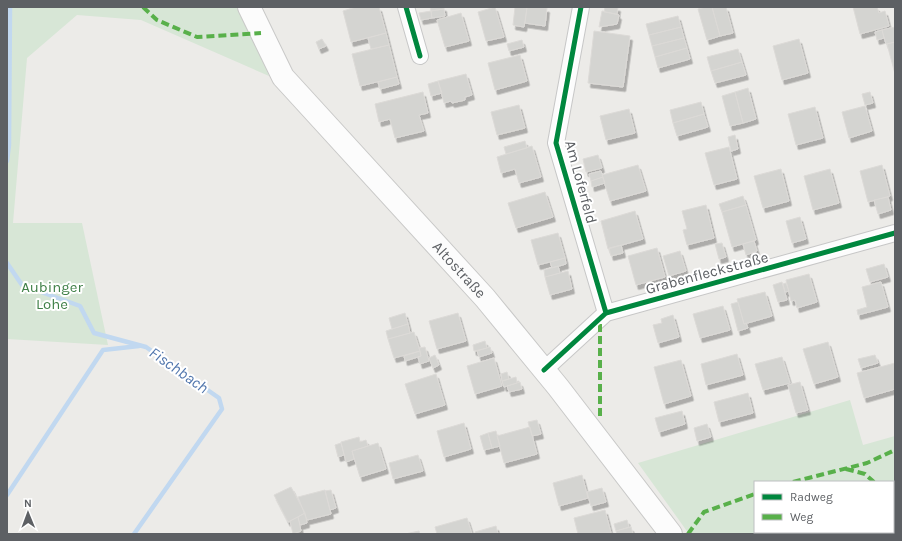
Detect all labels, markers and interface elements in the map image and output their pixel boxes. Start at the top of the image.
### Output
street label: Am Loferfeld [561,138,601,226]
street label: Altostraße [429,238,490,302]
street label: Grabenfleckstraße [644,248,770,298]
park label: Aubinger Lohe [21,278,83,313]
water label: Fischbach [146,343,212,397]
legend [754,481,894,533]
text: Radweg [790,490,833,504]
north arrow [8,493,48,533]
text: N [24,497,32,510]
text: Weg [790,510,814,524]

